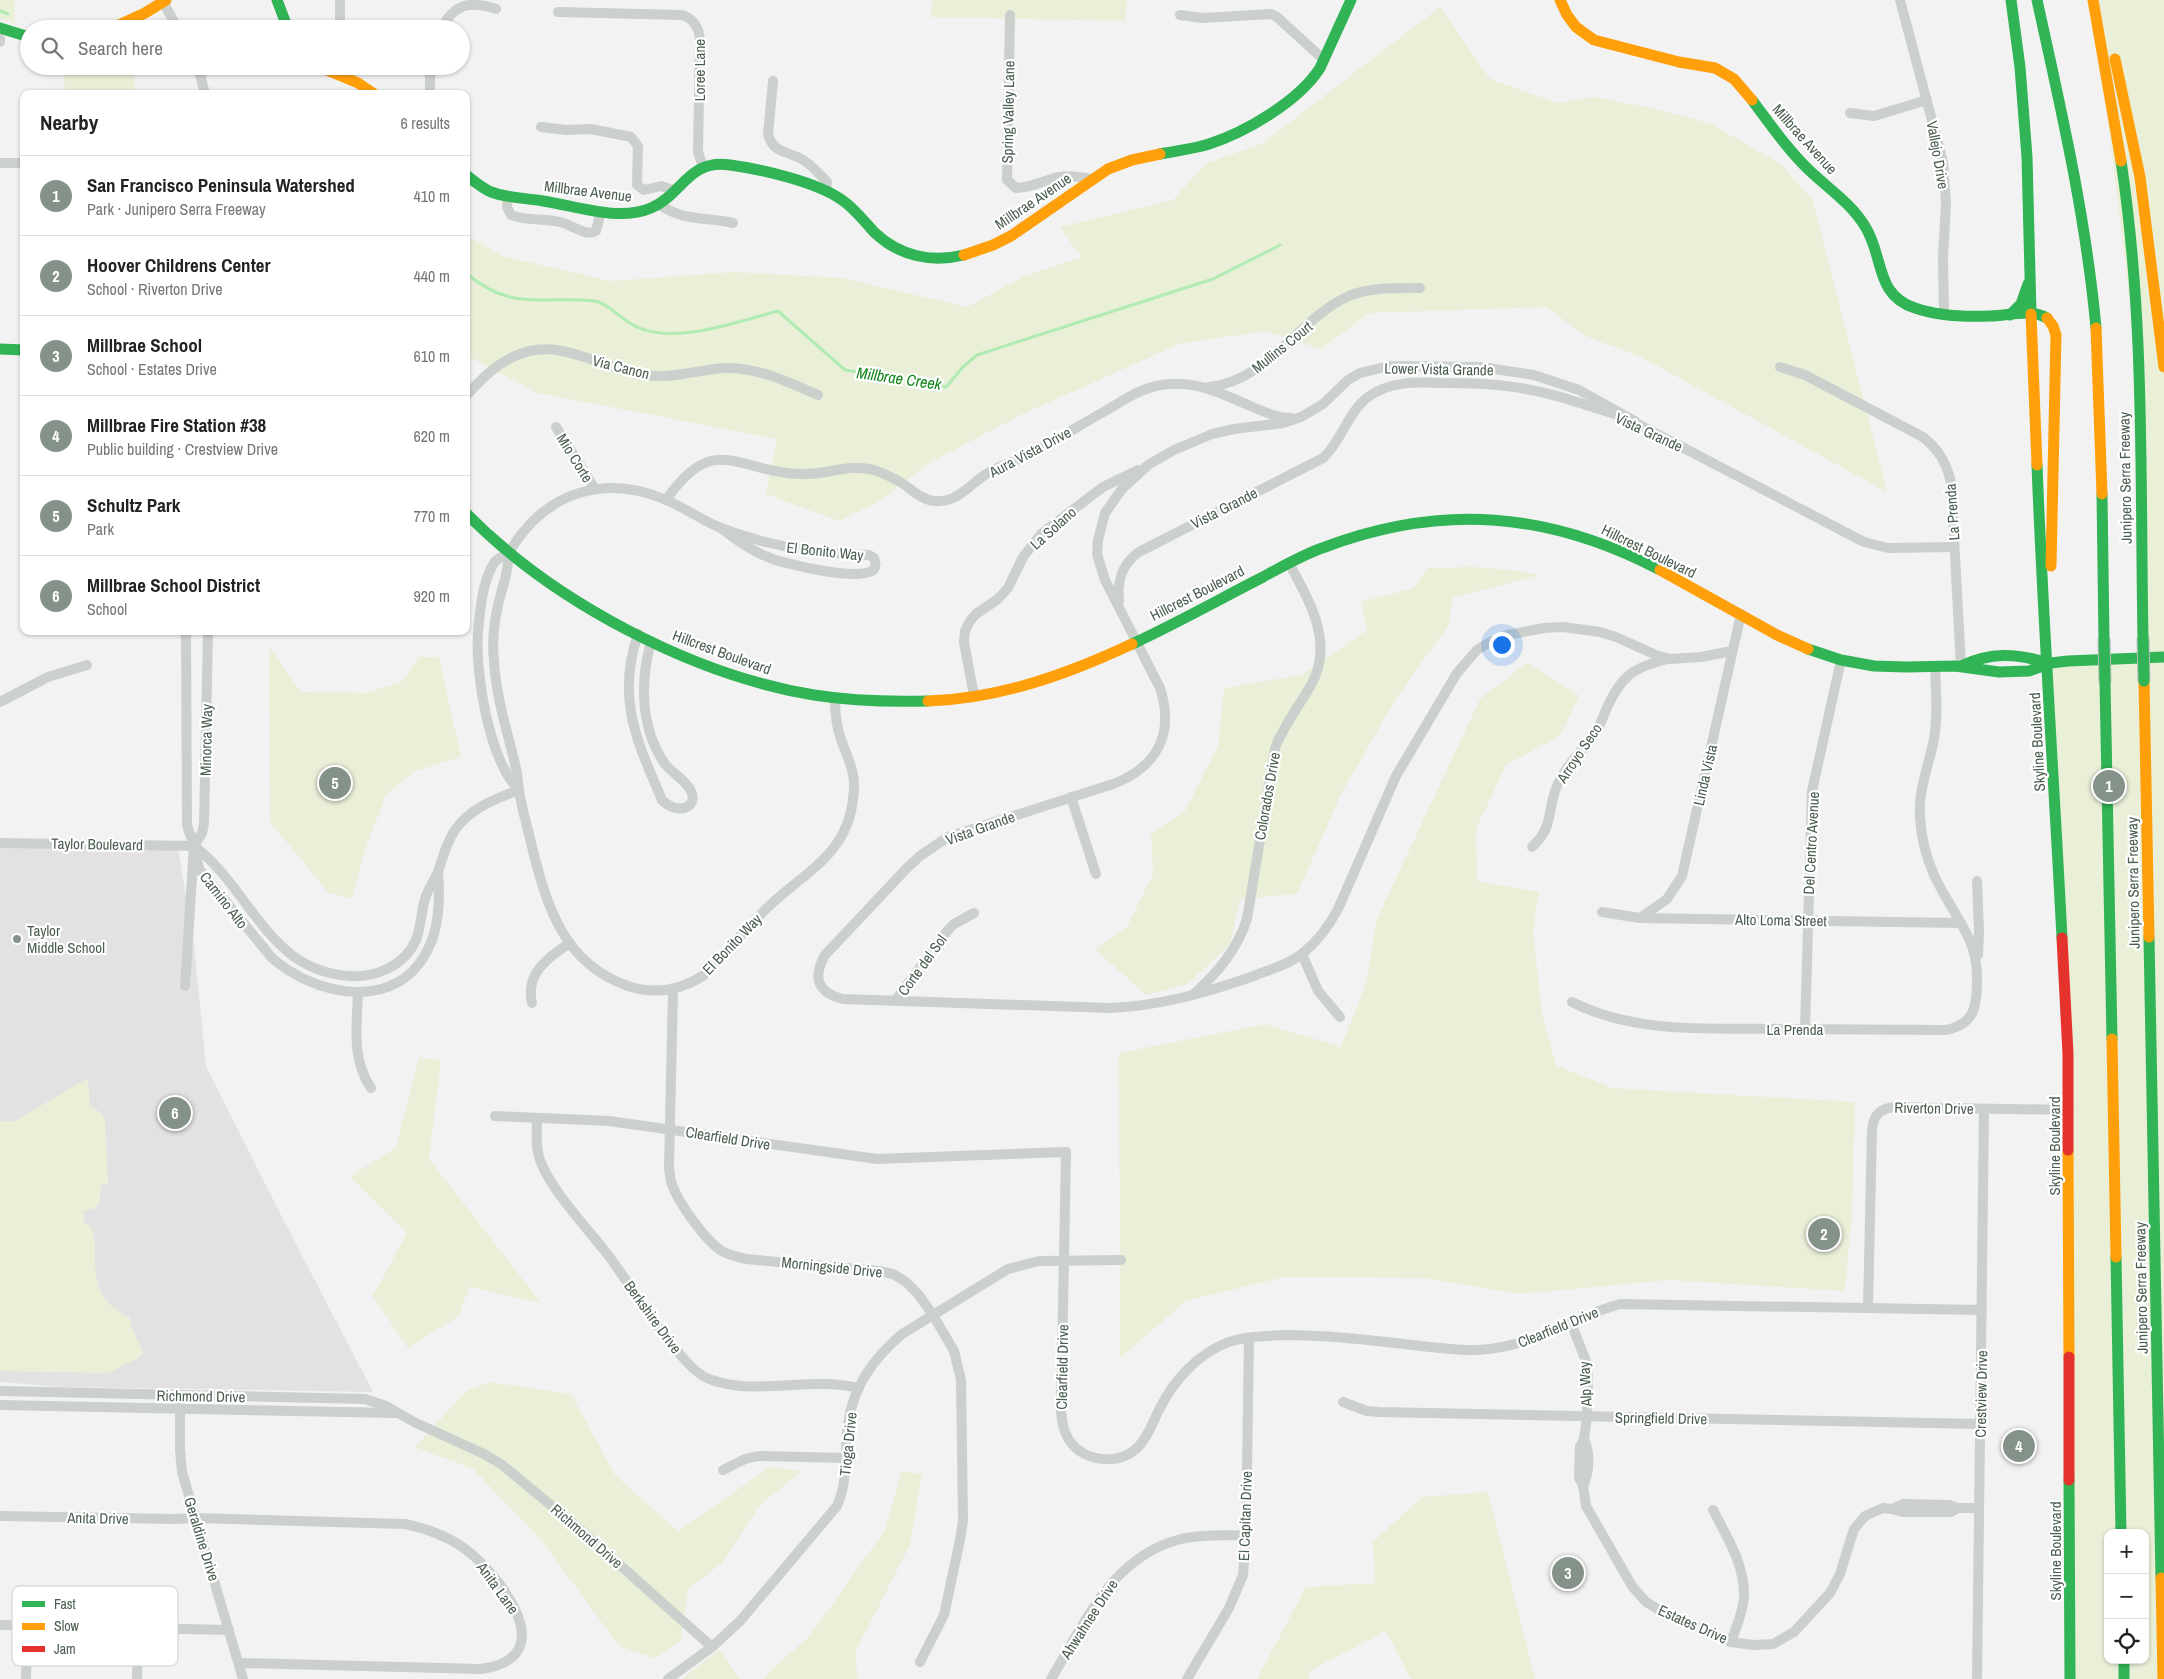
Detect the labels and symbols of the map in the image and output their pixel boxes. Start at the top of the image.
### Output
street label: Loree Lane [689,39,710,101]
street label: Spring Valley Lane [997,60,1019,164]
street label: Millbrae Avenue [1768,99,1842,179]
street label: Vallejo Drive [1922,119,1954,191]
street label: Millbrae Avenue [991,168,1075,234]
street label: Millbrae Avenue [543,175,633,207]
street label: Mullins Court [1247,316,1317,378]
street label: Via Canon [590,350,652,384]
street label: Lower Vista Grande [1384,358,1494,380]
water label: Millbrae Creek [855,361,943,395]
street label: Vista Grande [1612,407,1686,457]
street label: Junipero Serra Freeway [2113,411,2137,544]
street label: Aura Vista Drive [984,422,1075,483]
street label: Mio Corte [552,430,598,487]
street label: Vista Grande [1187,482,1261,534]
street label: La Prenda [1940,483,1964,541]
street label: La Solano [1025,502,1081,554]
street label: Hillcrest Boulevard [1598,519,1700,583]
street label: El Bonito Way [785,537,865,566]
street label: Hillcrest Boulevard [1146,560,1248,626]
street label: Hillcrest Boulevard [670,624,774,680]
your location [1489,632,1515,658]
street label: Skyline Boulevard [2024,692,2050,792]
street label: Minorca Way [195,703,217,776]
street label: Arroyo Seco [1551,719,1607,788]
street label: Linda Vista [1688,742,1722,808]
street label: Colorados Drive [1249,750,1285,842]
pin: 5 [319,764,351,802]
pin: 1 [2093,767,2125,805]
street label: Del Centro Avenue [1798,791,1824,895]
street label: Vista Grande [942,806,1018,850]
street label: Junipero Serra Freeway [2121,816,2145,949]
street label: Taylor Boulevard [51,833,143,855]
street label: Camino Alto [195,867,253,933]
street label: El Bonito Way [698,908,767,979]
street label: Alto Loma Street [1734,909,1828,931]
place label: Taylor Middle School [27,920,105,958]
street label: Corte del Sol [893,930,951,1000]
marker: Taylor Middle School [11,933,23,945]
street label: La Prenda [1767,1019,1824,1040]
pin: 6 [159,1094,191,1132]
street label: Skyline Boulevard [2044,1096,2065,1196]
street label: Riverton Drive [1894,1097,1974,1119]
street label: Clearfield Drive [684,1121,772,1155]
pin: 2 [1808,1215,1840,1253]
street label: Junipero Serra Freeway [2129,1221,2153,1354]
street label: Morningside Drive [781,1251,884,1283]
street label: Berkshire Drive [619,1276,687,1358]
street label: Clearfield Drive [1514,1301,1602,1353]
street label: Clearfield Drive [1051,1324,1073,1410]
street label: Crestview Drive [1970,1350,1992,1438]
street label: Alp Way [1573,1360,1597,1408]
street label: Richmond Drive [156,1385,246,1407]
street label: Springfield Drive [1615,1407,1707,1429]
street label: Tioga Drive [834,1411,862,1477]
pin: 4 [2003,1427,2035,1465]
street label: El Capitan Drive [1233,1470,1257,1561]
street label: Geraldine Drive [179,1494,225,1584]
street label: Richmond Drive [547,1499,628,1573]
street label: Skyline Boulevard [2045,1501,2066,1601]
street label: Anita Drive [66,1507,129,1529]
pin: 3 [1552,1554,1584,1592]
street label: Anita Lane [471,1557,524,1618]
street label: Ahwahnee Drive [1055,1575,1123,1664]
legend [12,1586,178,1666]
text: Fast [54,1595,76,1613]
street label: Estates Drive [1655,1599,1731,1649]
text: Slow [54,1617,80,1635]
text: Jam [54,1640,76,1658]

